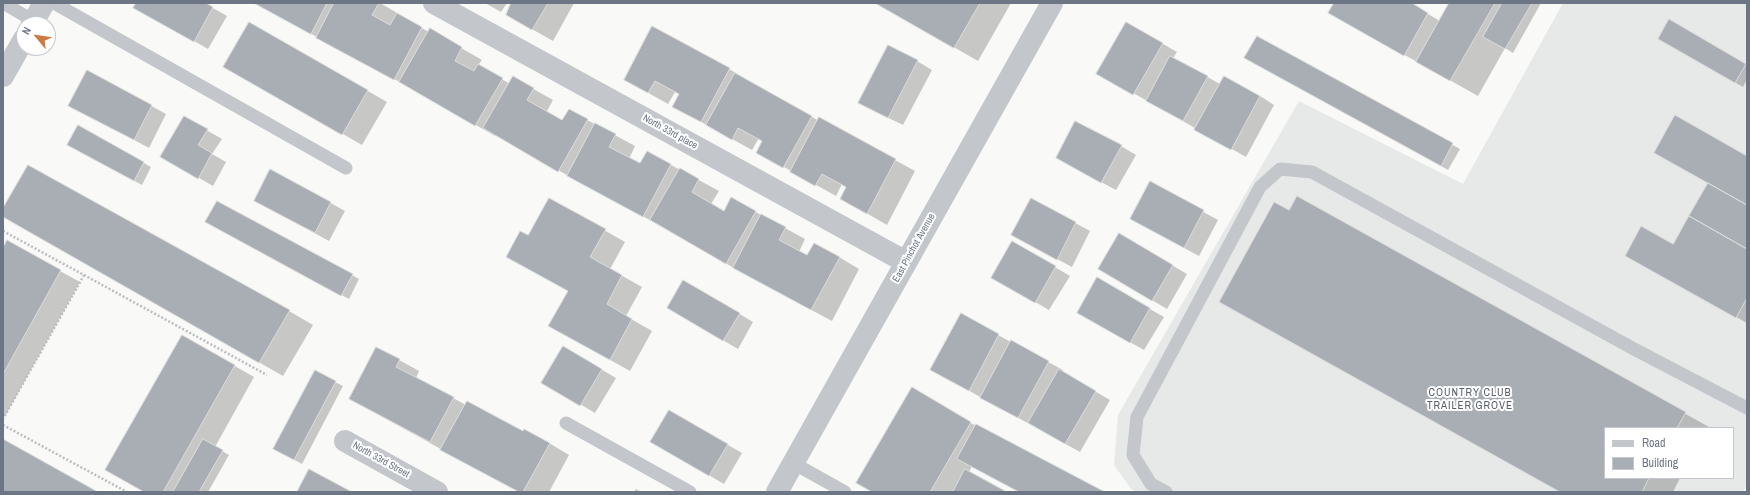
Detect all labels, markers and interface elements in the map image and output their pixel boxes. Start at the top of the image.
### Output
north arrow [16,16,56,56]
text: N [19,24,34,37]
street label: North 33rd place [641,112,699,152]
street label: East Pinchot Avenue [890,212,938,284]
district label: COUNTRY CLUB TRAILER GROVE [1427,386,1513,412]
legend [1604,427,1734,479]
text: Road [1642,435,1666,451]
street label: North 33rd Street [351,440,411,480]
text: Building [1642,455,1678,471]

